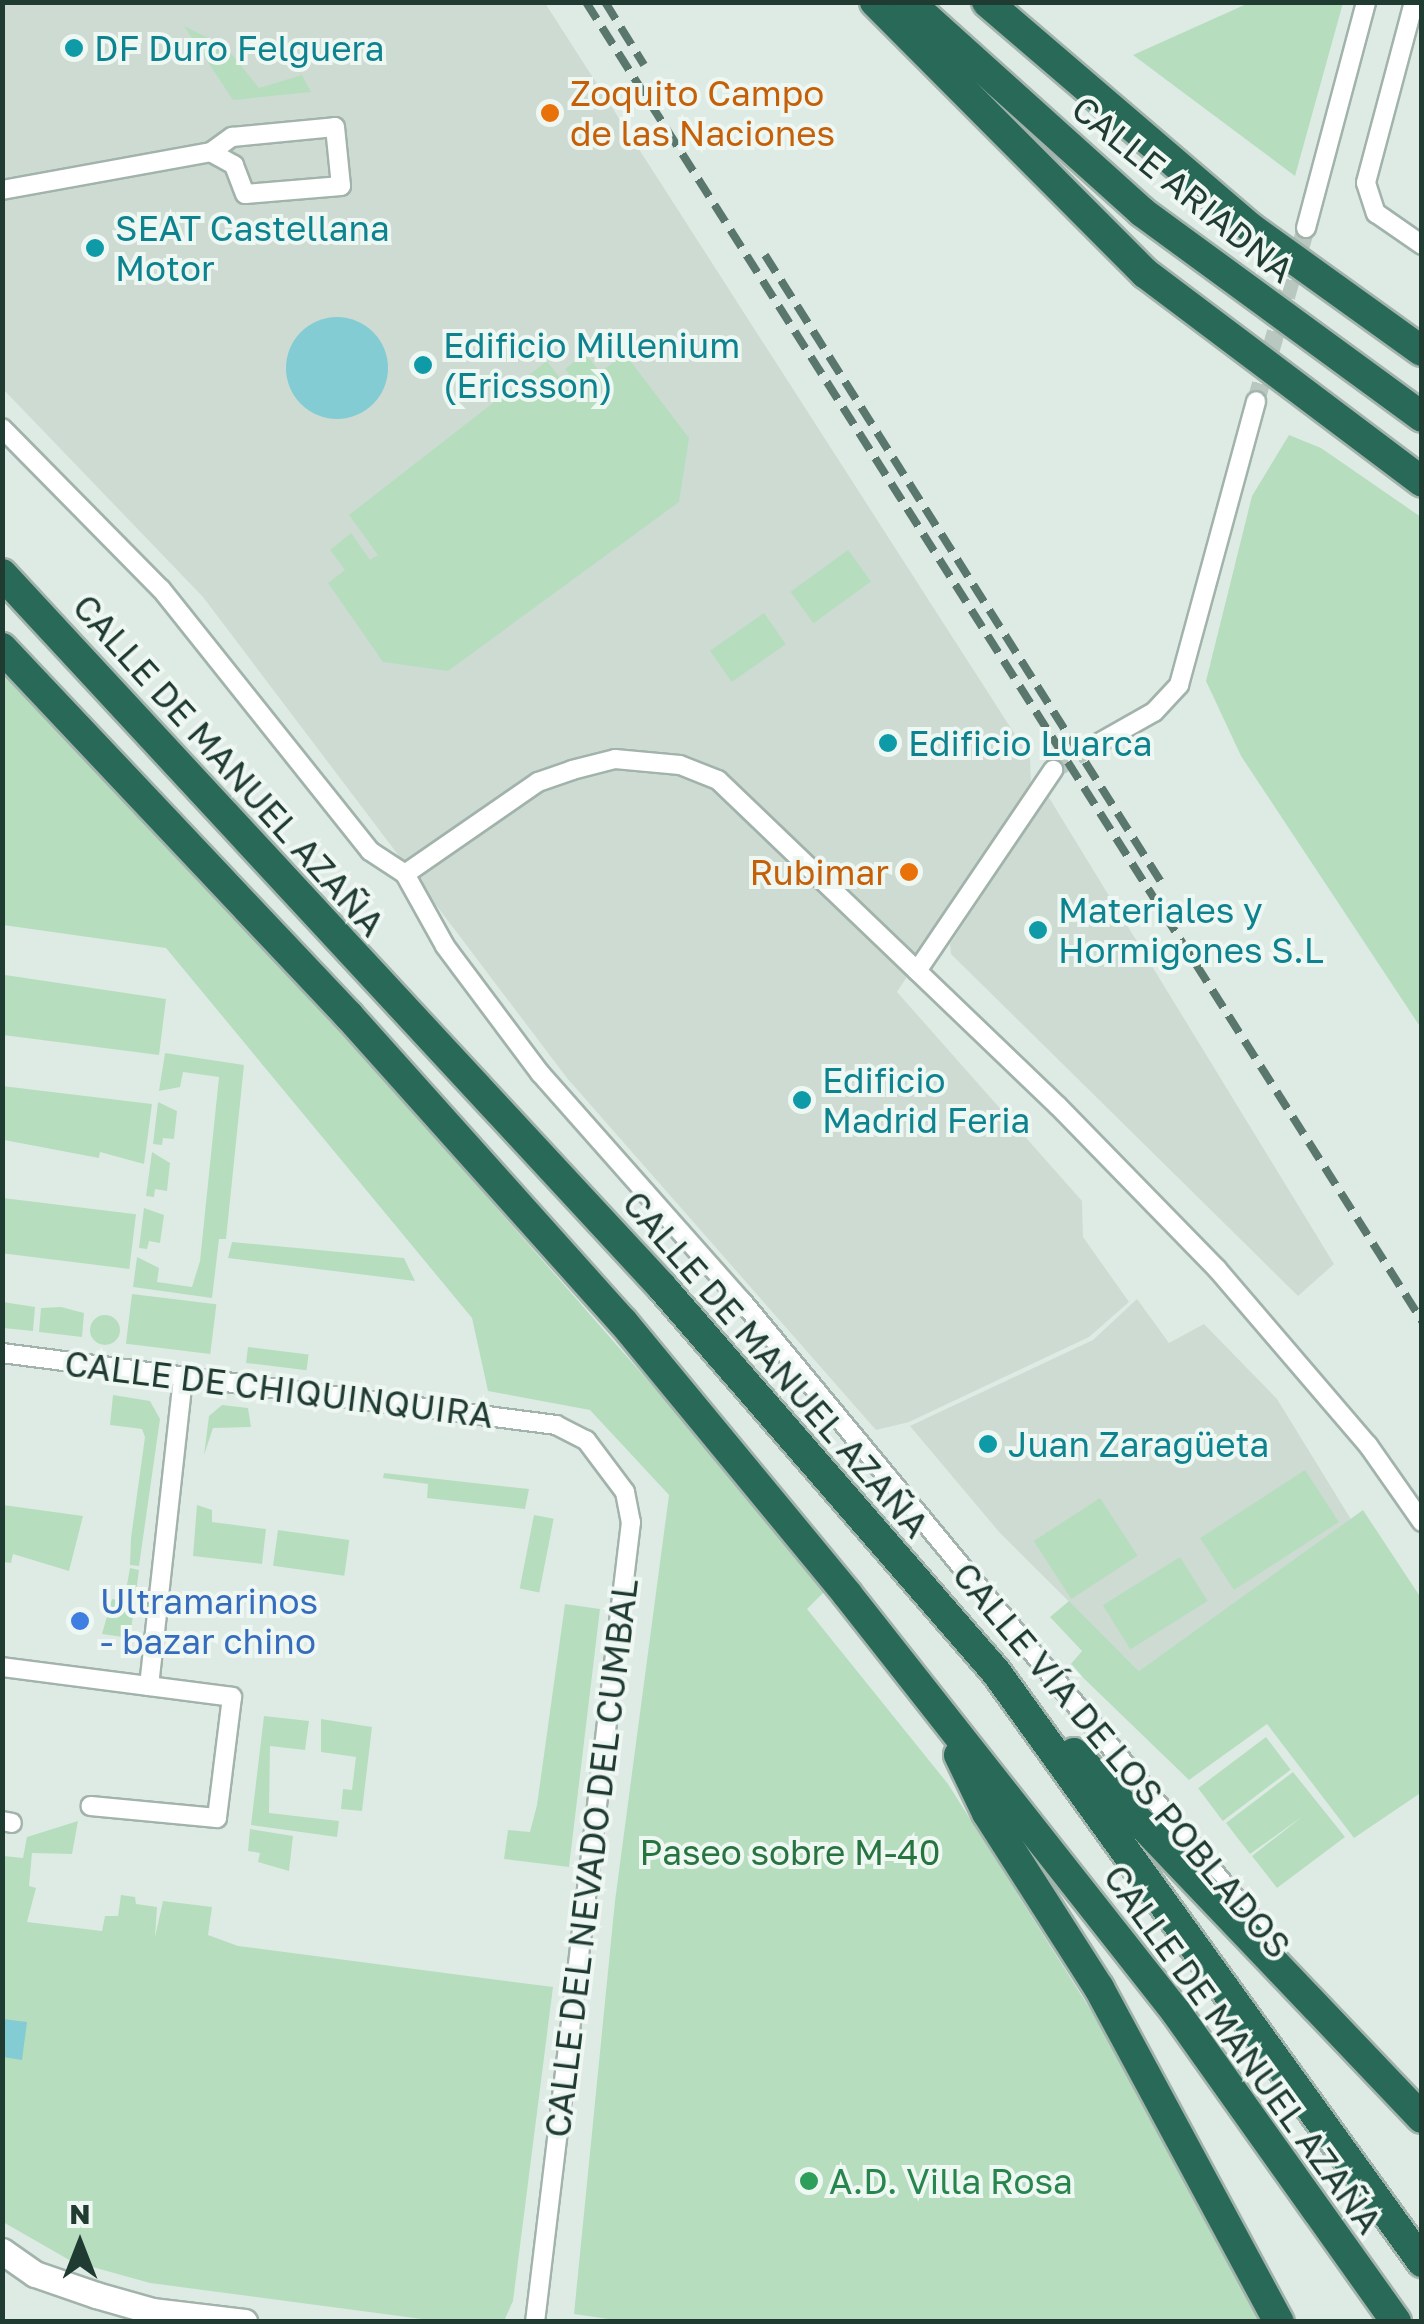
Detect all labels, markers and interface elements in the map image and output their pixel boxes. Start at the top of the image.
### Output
place label: DF Duro Felguera [94,27,384,69]
marker: DF Duro Felguera [63,37,85,59]
place label: Zoquito Campo de las Naciones [570,72,835,154]
street label: CALLE ARIADNA [1064,87,1302,291]
marker: Zoquito Campo de las Naciones [539,102,561,124]
place label: SEAT Castellana Motor [115,207,390,289]
marker: SEAT Castellana Motor [84,237,106,259]
place label: Edificio Millenium (Ericsson) [443,324,740,406]
marker: Edificio Millenium (Ericsson) [412,354,434,376]
street label: CALLE DE MANUEL AZAÑA [65,586,393,944]
place label: Edificio Luarca [908,722,1153,764]
marker: Edificio Luarca [877,732,899,754]
place label: Rubimar [749,851,889,893]
marker: Rubimar [898,861,920,883]
place label: Materiales y Hormigones S.L [1058,889,1324,971]
marker: Materiales y Hormigones S.L [1027,919,1049,941]
place label: Edificio Madrid Feria [822,1059,1030,1141]
marker: Edificio Madrid Feria [791,1089,813,1111]
street label: CALLE DE MANUEL AZAÑA [614,1182,938,1546]
street label: CALLE DE CHIQUINQUIRA [62,1342,496,1436]
place label: Juan Zaragüeta [1008,1423,1269,1465]
marker: Juan Zaragüeta [977,1433,999,1455]
street label: CALLE VÍA DE LOS POBLADOS [944,1554,1300,1966]
street label: CALLE DEL NEVADO DEL CUMBAL [536,1576,646,2140]
place label: Ultramarinos - bazar chino [100,1580,318,1662]
marker: Ultramarinos - bazar chino [69,1610,91,1632]
park label: Paseo sobre M-40 [640,1831,940,1873]
street label: CALLE DE MANUEL AZAÑA [1095,1857,1391,2241]
place label: A.D. Villa Rosa [829,2160,1073,2202]
marker: A.D. Villa Rosa [798,2170,820,2192]
north arrow [30,2194,130,2294]
text: N [69,2197,91,2230]

